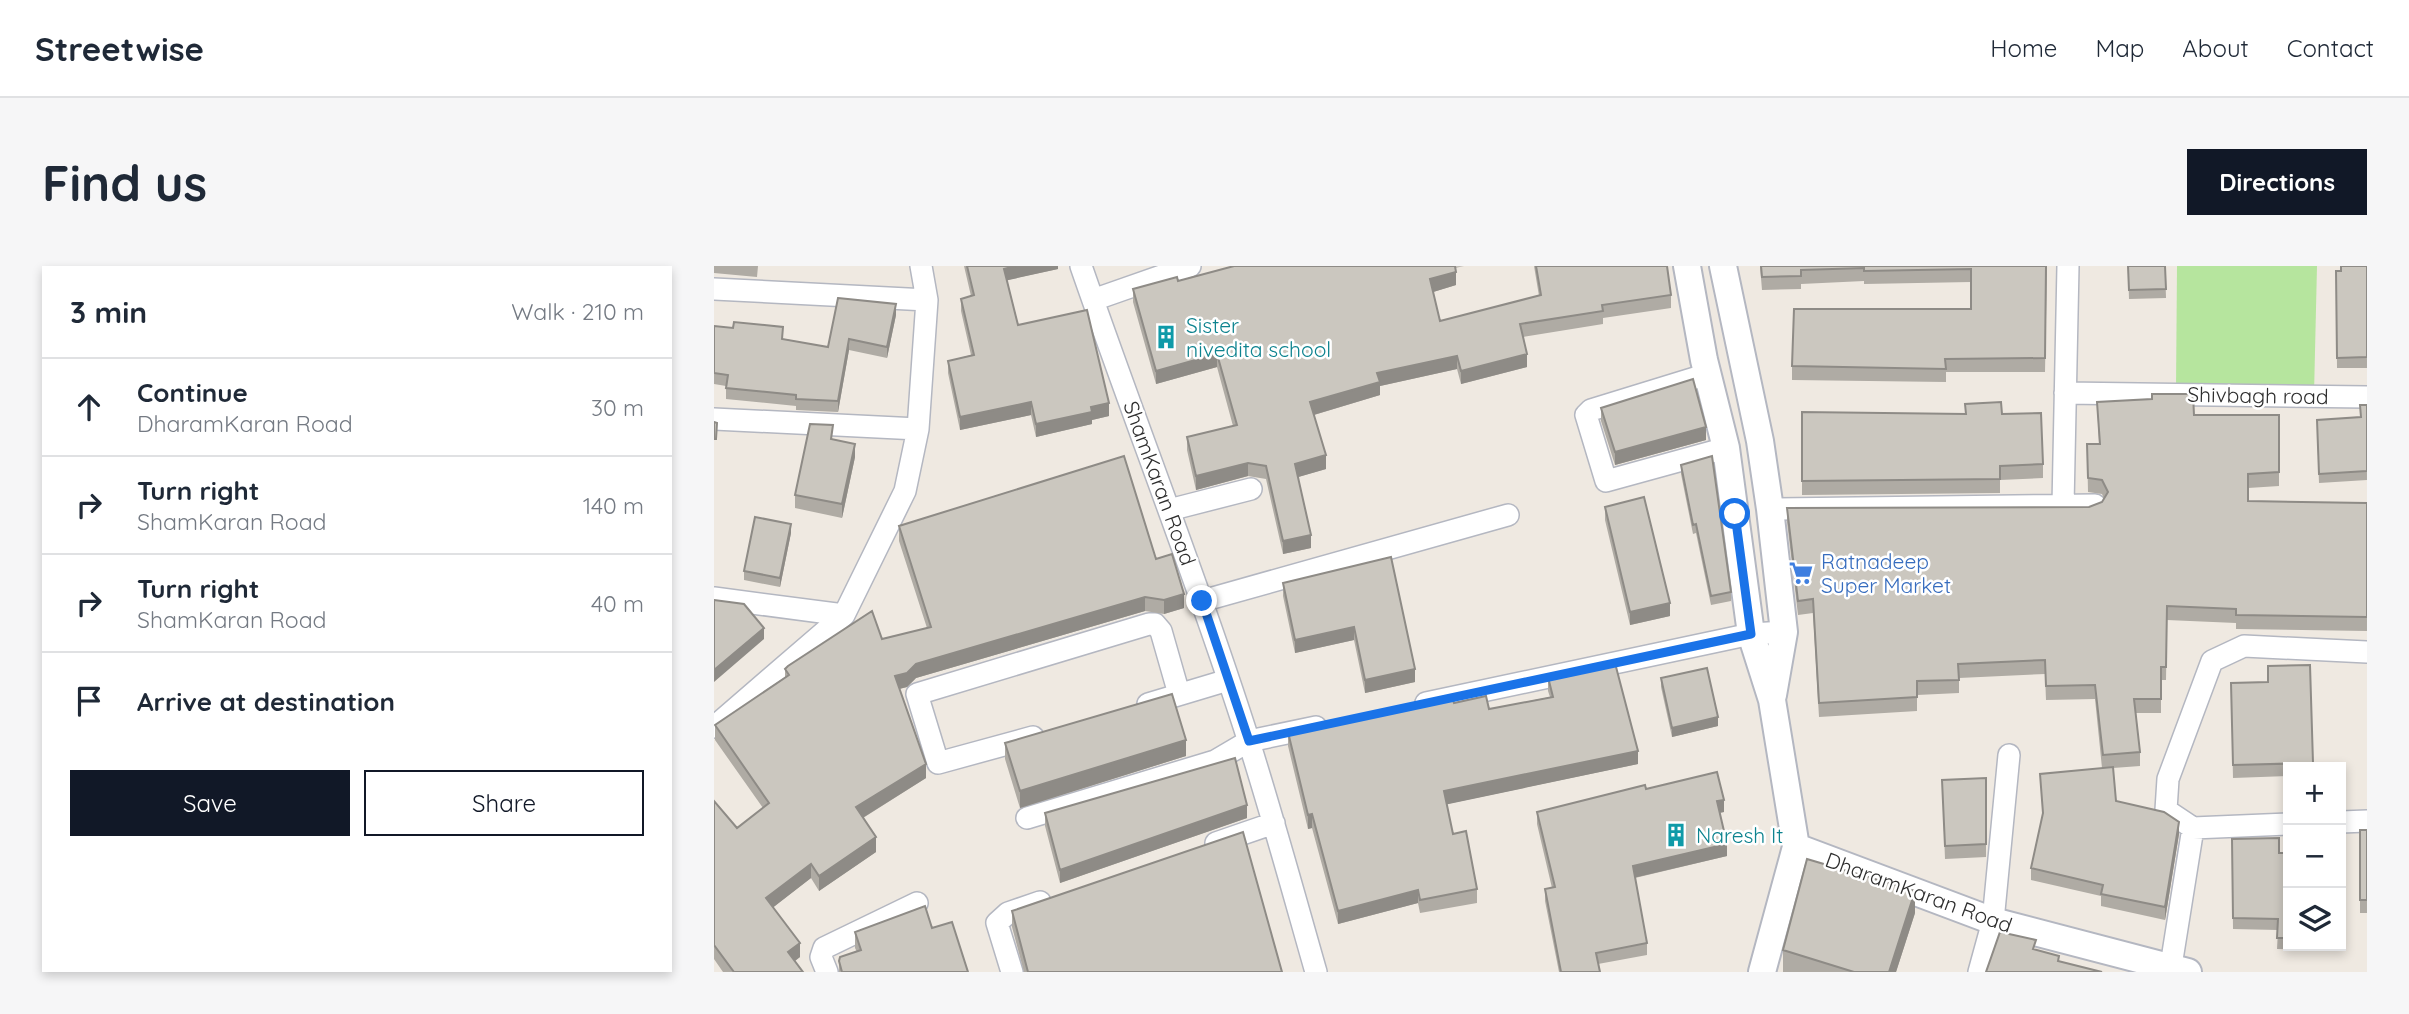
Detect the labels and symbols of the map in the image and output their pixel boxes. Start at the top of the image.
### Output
place label: Sister nivedita school [1186,312,1331,362]
building icon: Sister nivedita school [1152,323,1180,351]
street label: Shivbagh road [2187,381,2329,409]
street label: ShamKaran Road [1118,397,1202,569]
route start [1719,498,1750,529]
place label: Ratnadeep Super Market [1821,548,1951,598]
supermarket icon: Ratnadeep Super Market [1787,559,1815,587]
route end [1186,585,1217,616]
building icon: Naresh It [1662,821,1690,849]
place label: Naresh It [1696,822,1783,848]
street label: DharamKaran Road [1822,846,2016,938]

